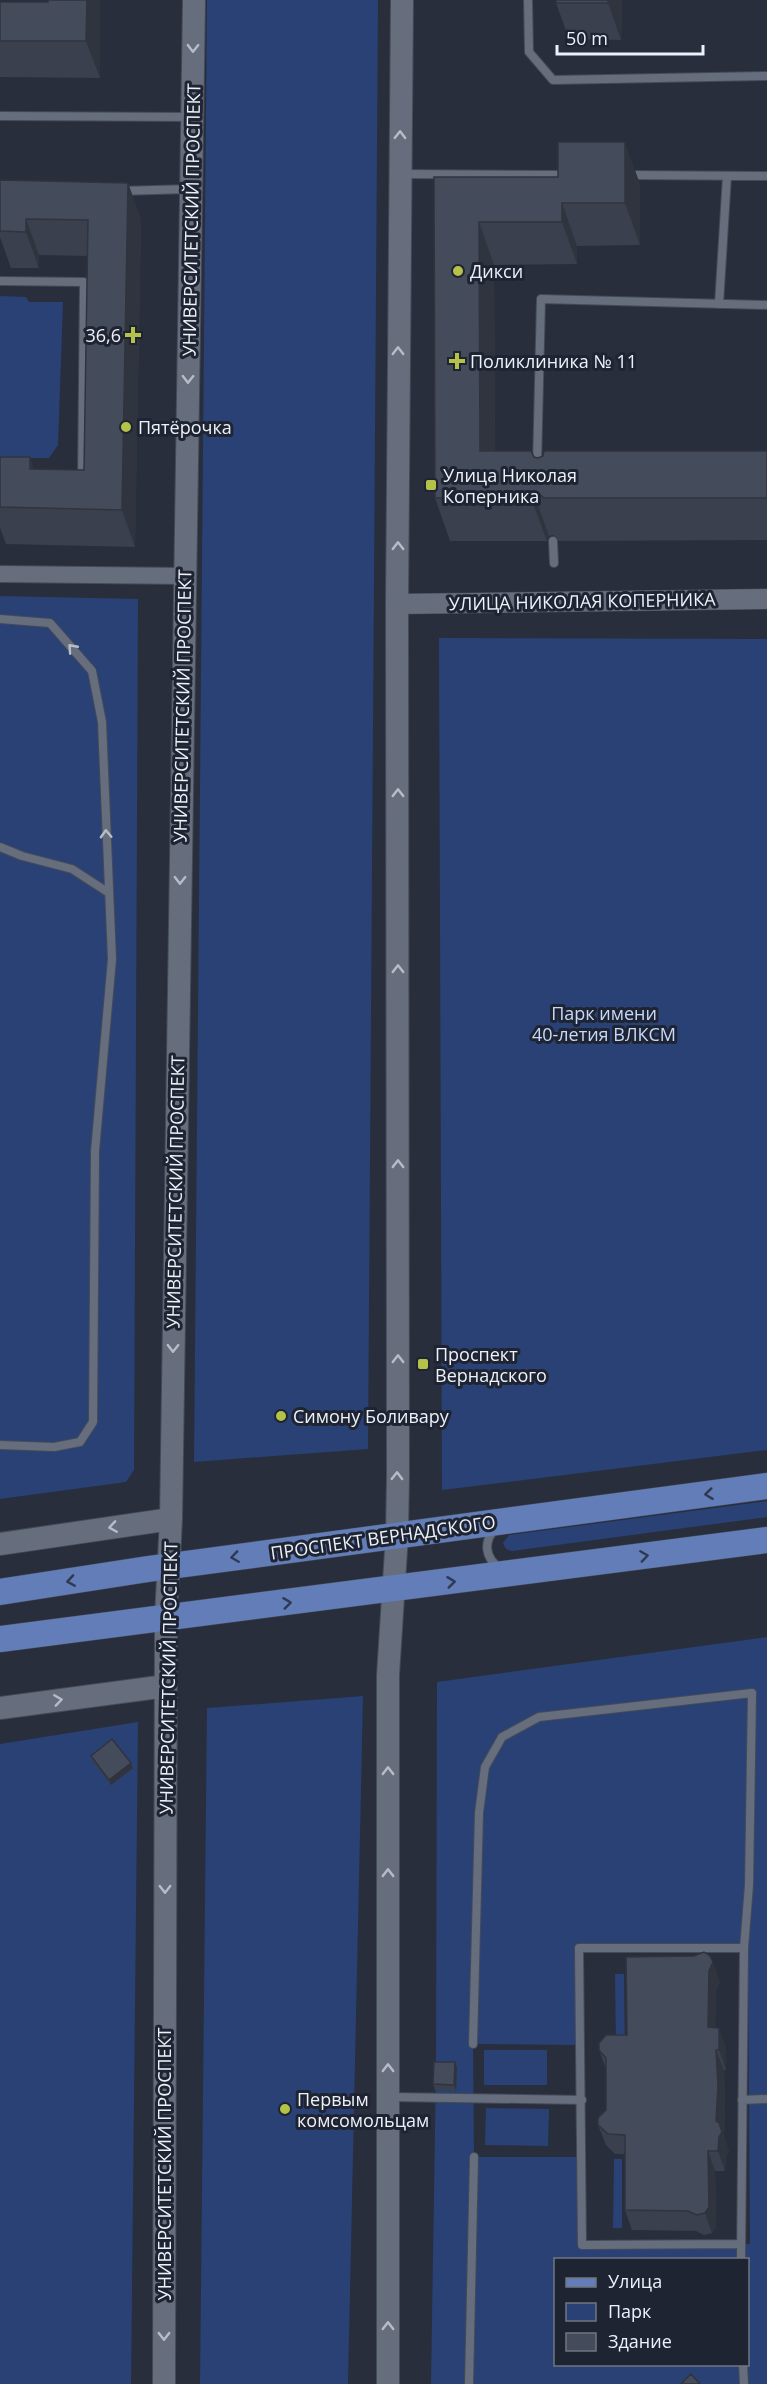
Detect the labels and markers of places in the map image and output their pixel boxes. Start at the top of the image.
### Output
place label: Дикси [470,259,523,283]
marker: Дикси [451,264,465,278]
place label: 36,6 [85,323,121,347]
marker: 36,6 [126,328,140,342]
place label: Поликлиника № 11 [470,349,637,373]
marker: Поликлиника № 11 [448,352,466,370]
place label: Пятёрочка [138,415,232,439]
marker: Пятёрочка [119,420,133,434]
place label: Улица Николая Коперника [443,463,577,508]
marker: Улица Николая Коперника [424,478,438,492]
place label: Проспект Вернадского [435,1342,547,1387]
marker: Проспект Вернадского [416,1357,430,1371]
place label: Симону Боливару [293,1404,450,1428]
marker: Симону Боливару [274,1409,288,1423]
place label: Первым комсомольцам [297,2087,429,2132]
marker: Первым комсомольцам [278,2102,292,2116]

